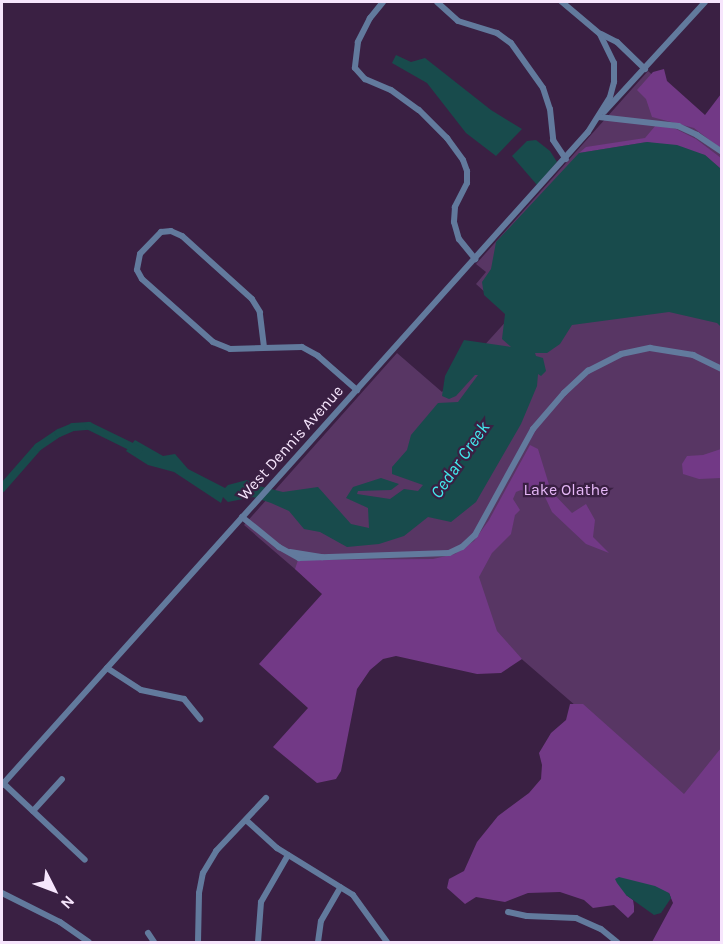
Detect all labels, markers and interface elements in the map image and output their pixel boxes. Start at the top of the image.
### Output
street label: West Dennis Avenue [234,382,348,504]
water label: Cedar Creek [426,417,494,503]
park label: Lake Olathe [524,480,608,500]
north arrow [24,860,84,920]
text: N [57,892,79,913]

